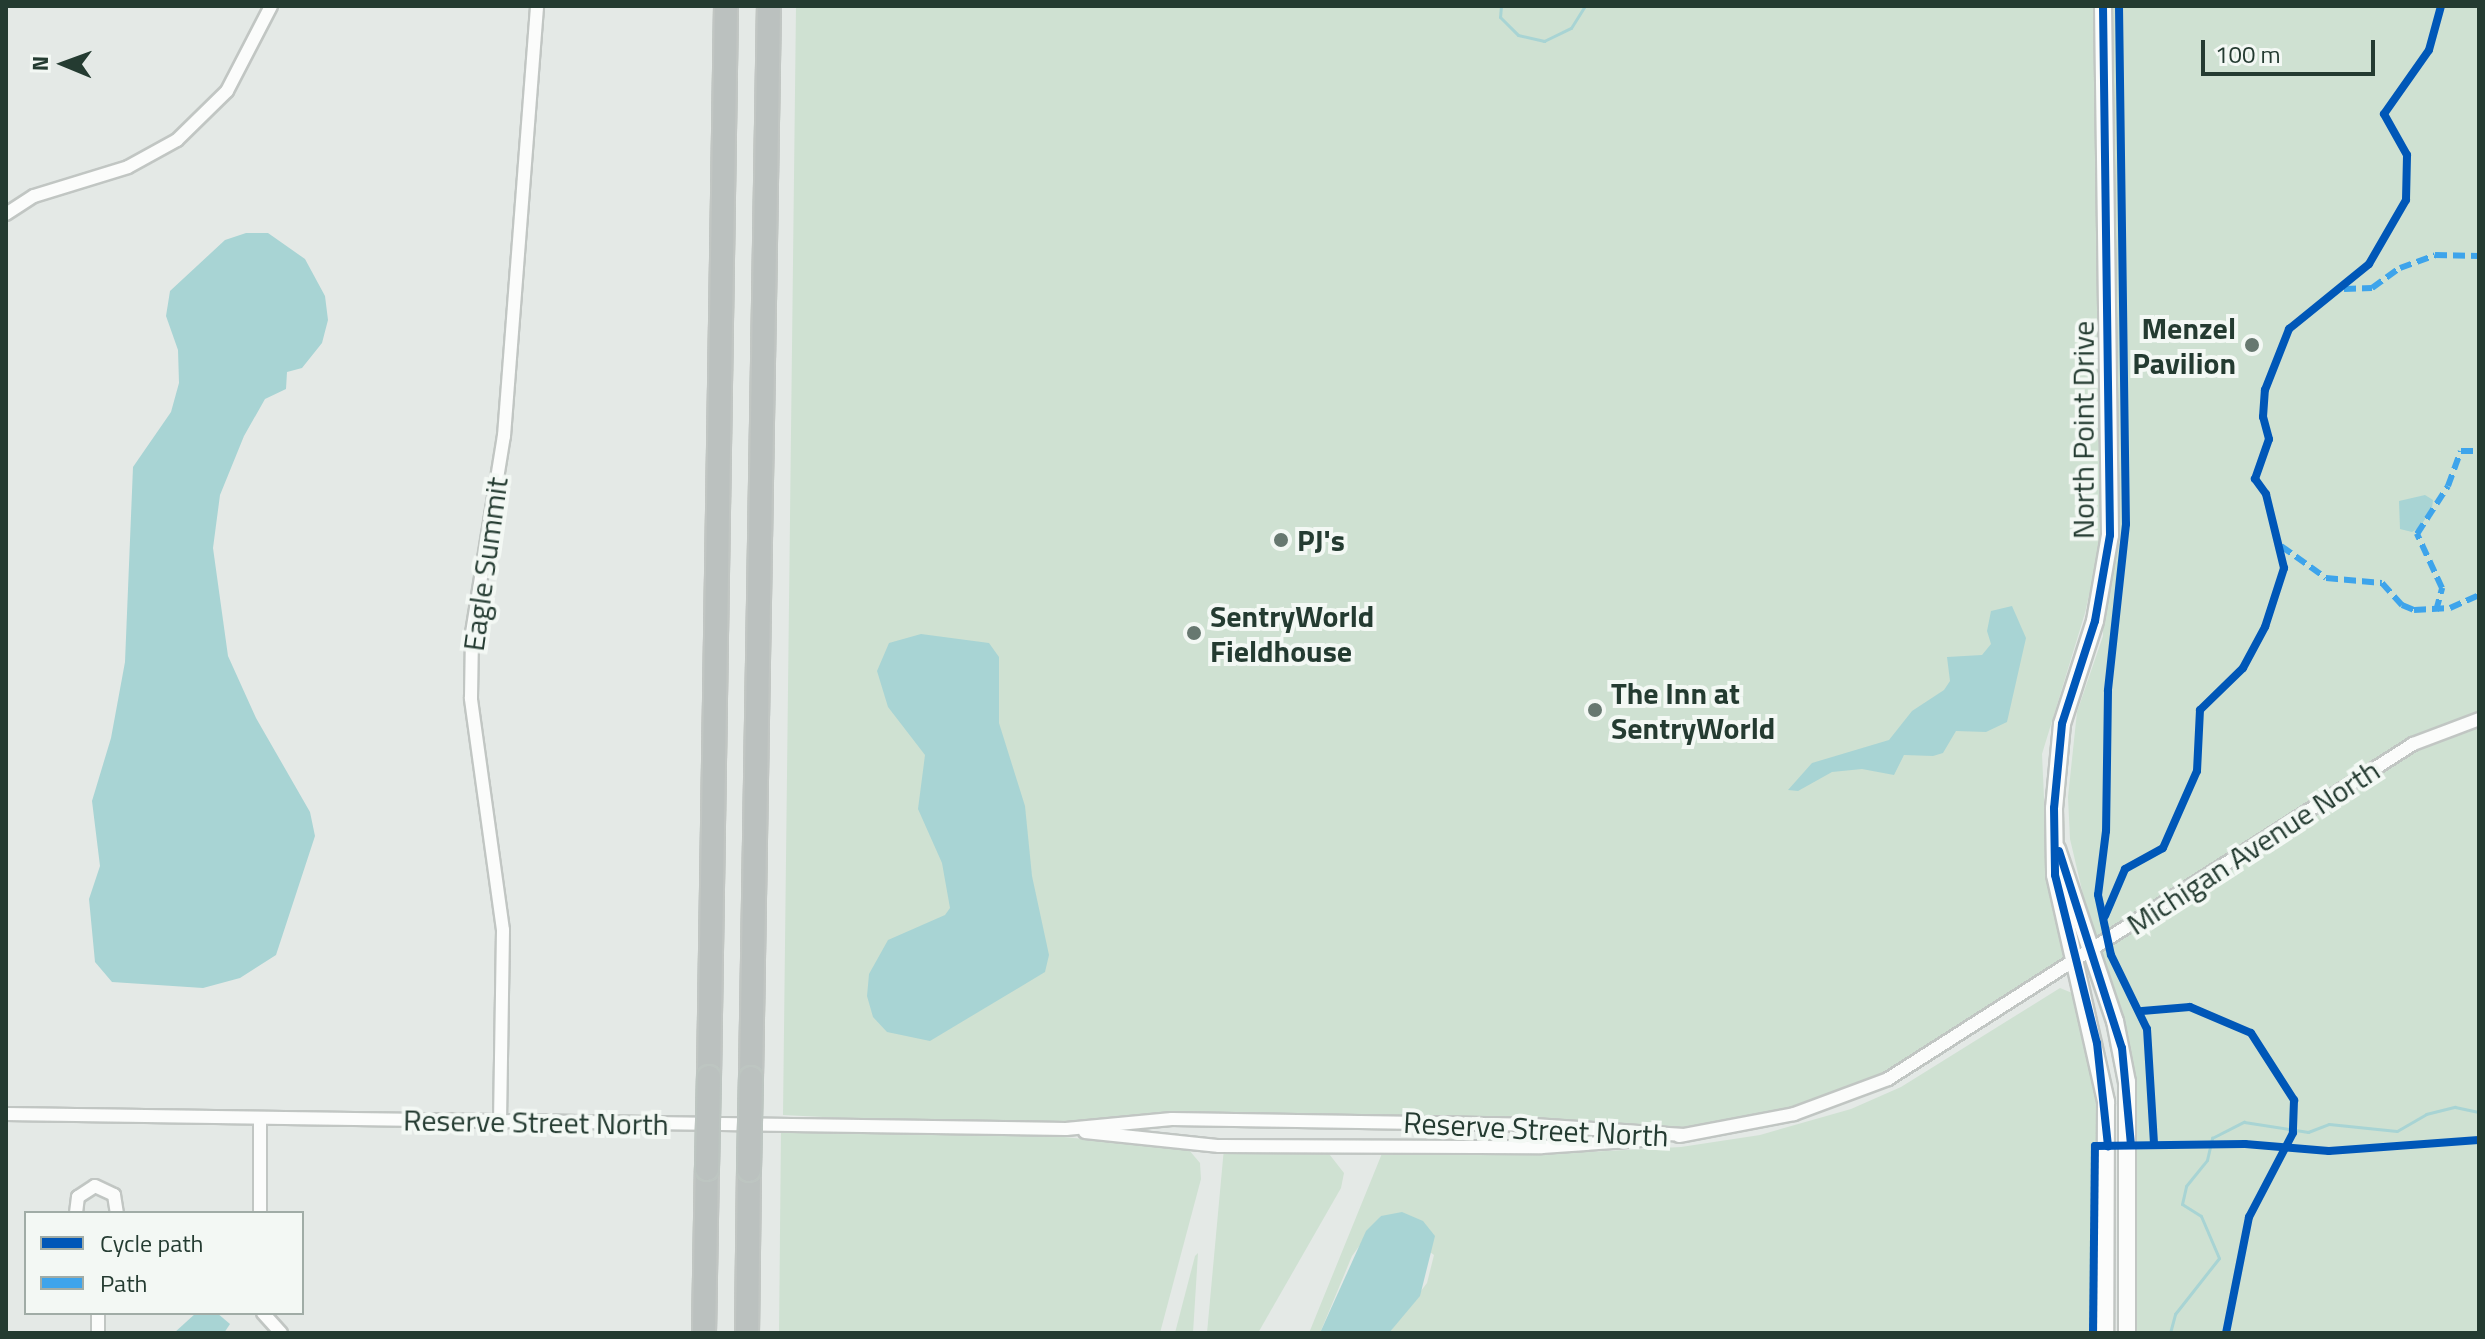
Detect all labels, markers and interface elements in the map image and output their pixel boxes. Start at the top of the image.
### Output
north arrow [24,24,104,104]
scale bar [2205,24,2379,74]
text: 100 m [2215,36,2281,72]
text: N [23,56,57,72]
place label: Menzel Pavilion [2132,310,2236,380]
street label: North Point Drive [2065,321,2101,539]
marker: Menzel Pavilion [2243,336,2261,354]
street label: Eagle Summit [455,475,515,653]
place label: PJ's [1297,522,1345,558]
marker: PJ's [1272,531,1290,549]
place label: SentryWorld Fieldhouse [1210,598,1374,668]
marker: SentryWorld Fieldhouse [1185,624,1203,642]
place label: The Inn at SentryWorld [1611,675,1775,746]
marker: The Inn at SentryWorld [1586,701,1604,719]
street label: Michigan Avenue North [2120,752,2386,942]
street label: Reserve Street North [403,1102,669,1142]
street label: Reserve Street North [1402,1104,1670,1154]
legend [24,1211,304,1315]
text: Cycle path [100,1225,203,1261]
text: Path [100,1265,147,1301]

